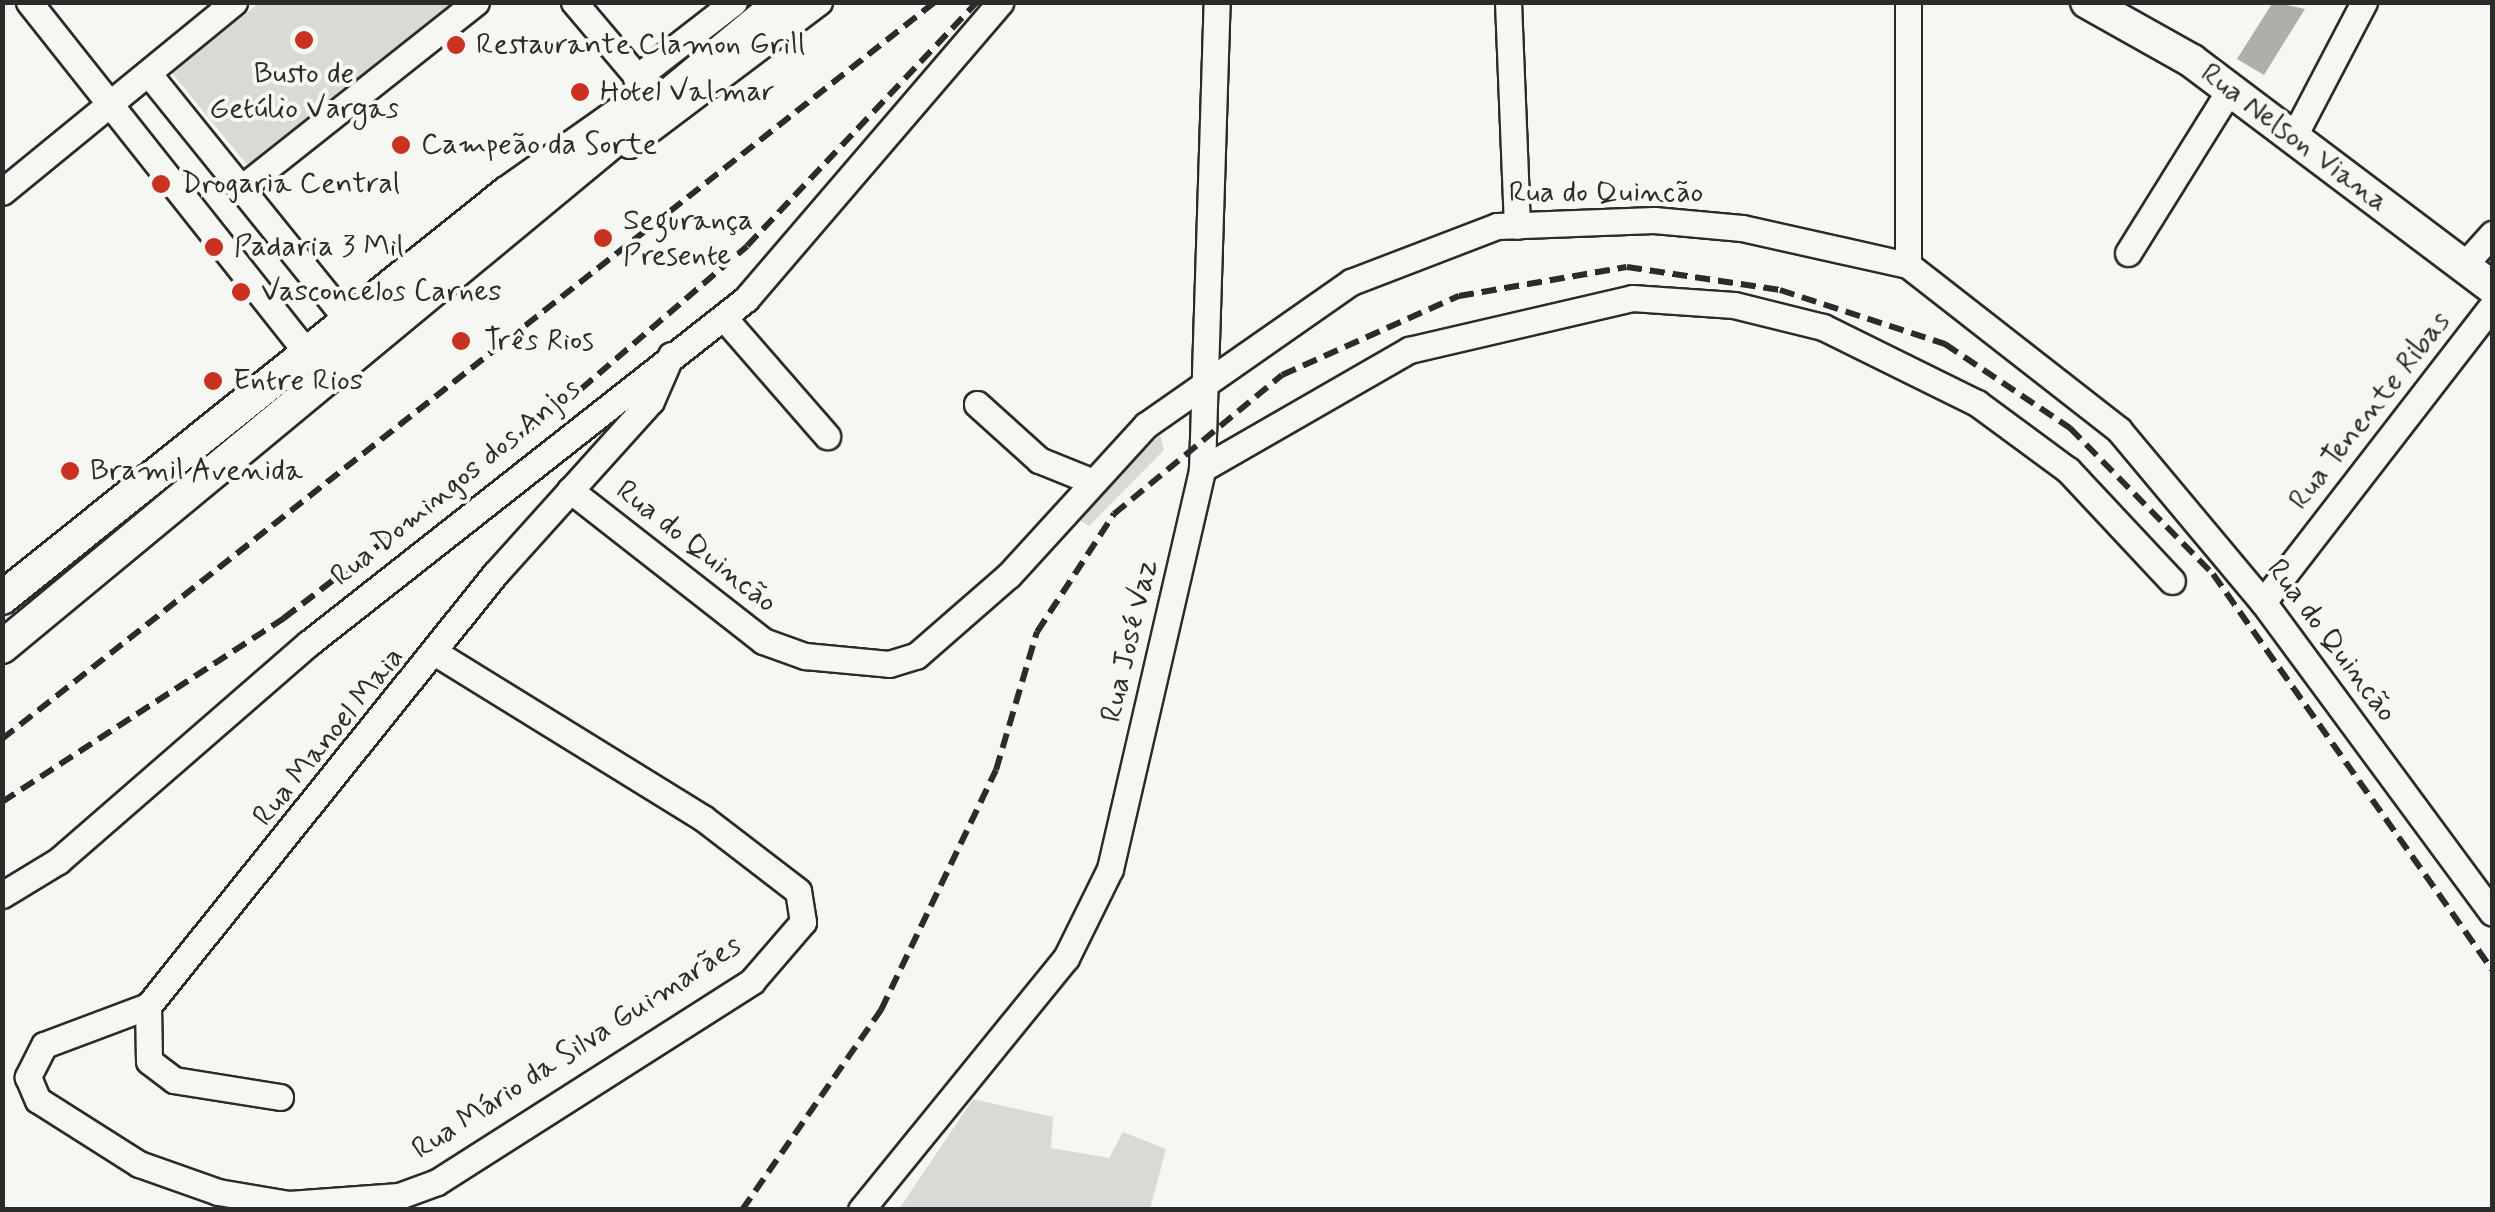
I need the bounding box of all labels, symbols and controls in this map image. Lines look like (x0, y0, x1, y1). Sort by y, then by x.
place label: Restaurante Clamon Grill (476, 27, 803, 63)
marker: Busto de Getúlio Vargas (293, 29, 315, 51)
marker: Restaurante Clamon Grill (445, 34, 467, 56)
place label: Busto de Getúlio Vargas (211, 56, 397, 126)
street label: Rua Nelson Viana (2196, 58, 2392, 218)
place label: Hotel Valmar (600, 74, 770, 110)
marker: Hotel Valmar (569, 81, 591, 103)
place label: Campeão da Sorte (421, 127, 654, 163)
marker: Campeão da Sorte (390, 134, 412, 156)
place label: Drogaria Central (181, 166, 400, 202)
marker: Drogaria Central (150, 173, 172, 195)
street label: Rua do Quincão (1512, 175, 1700, 211)
place label: Segurança Presente (623, 203, 753, 274)
marker: Segurança Presente (592, 227, 614, 249)
place label: Padaria 3 Mil (234, 229, 404, 265)
marker: Padaria 3 Mil (203, 236, 225, 258)
place label: Vasconcelos Carnes (261, 274, 512, 310)
marker: Vasconcelos Carnes (230, 281, 252, 303)
street label: Rua Tenente Ribas (2282, 305, 2458, 517)
place label: Três Rios (484, 323, 596, 359)
marker: Três Rios (448, 328, 474, 354)
place label: Entre Rios (233, 363, 362, 399)
marker: Entre Rios (202, 370, 224, 392)
street label: Rua Domingos dos Anjos (324, 371, 588, 595)
place label: Bramil Avenida (90, 453, 293, 489)
marker: Bramil Avenida (59, 460, 81, 482)
street label: Rua do Quincão (610, 475, 782, 619)
street label: Rua do Quincão (2260, 555, 2402, 727)
street label: Rua José Vaz (1094, 556, 1166, 726)
street label: Rua Manoel Maia (246, 641, 412, 833)
street label: Rua Mário da Silva Guimarães (408, 929, 746, 1167)

